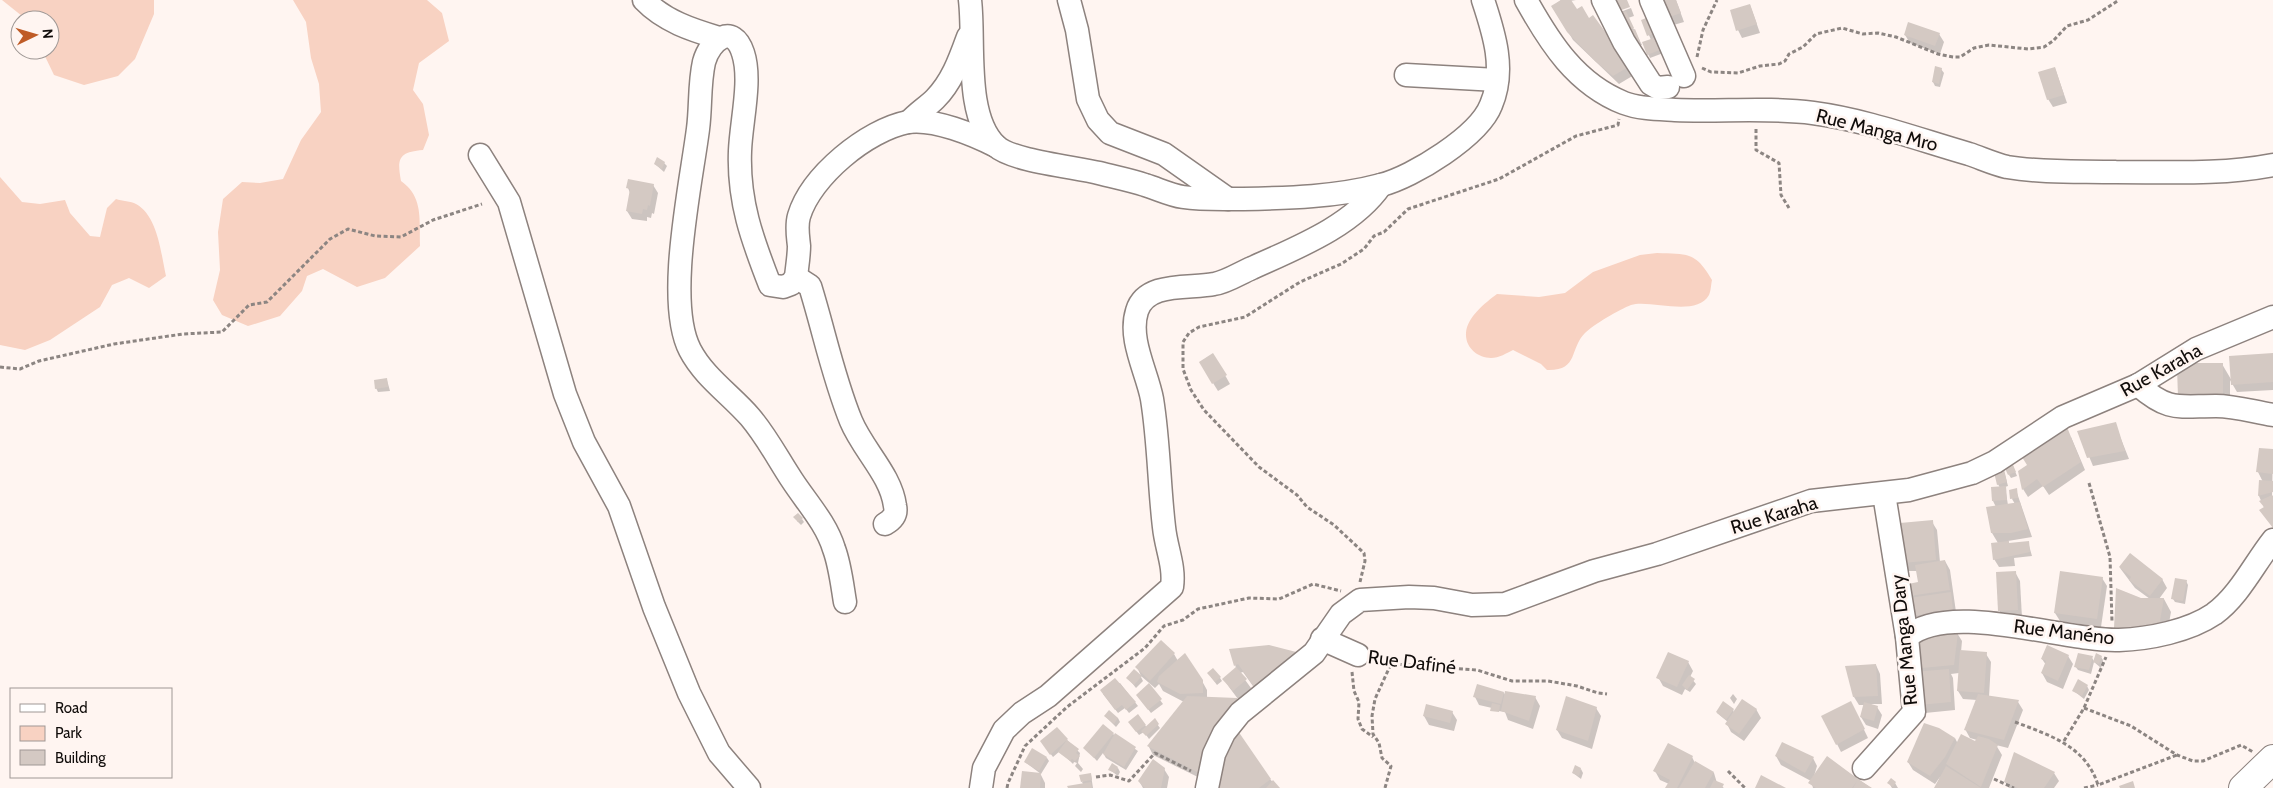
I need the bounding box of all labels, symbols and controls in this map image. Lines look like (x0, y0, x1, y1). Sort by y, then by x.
north arrow (10, 10, 60, 60)
text: N (39, 28, 57, 40)
street label: Rue Manga Mro (1814, 104, 1940, 156)
street label: Rue Karaha (2116, 338, 2206, 402)
street label: Rue Karaha (1728, 491, 1820, 539)
street label: Rue Manga Dary (1886, 573, 1922, 707)
street label: Rue Manéno (2012, 614, 2116, 650)
street label: Rue Dafiné (1367, 645, 1458, 679)
legend (10, 688, 172, 778)
text: Road (55, 699, 88, 717)
text: Park (55, 724, 82, 742)
text: Building (55, 749, 106, 767)

